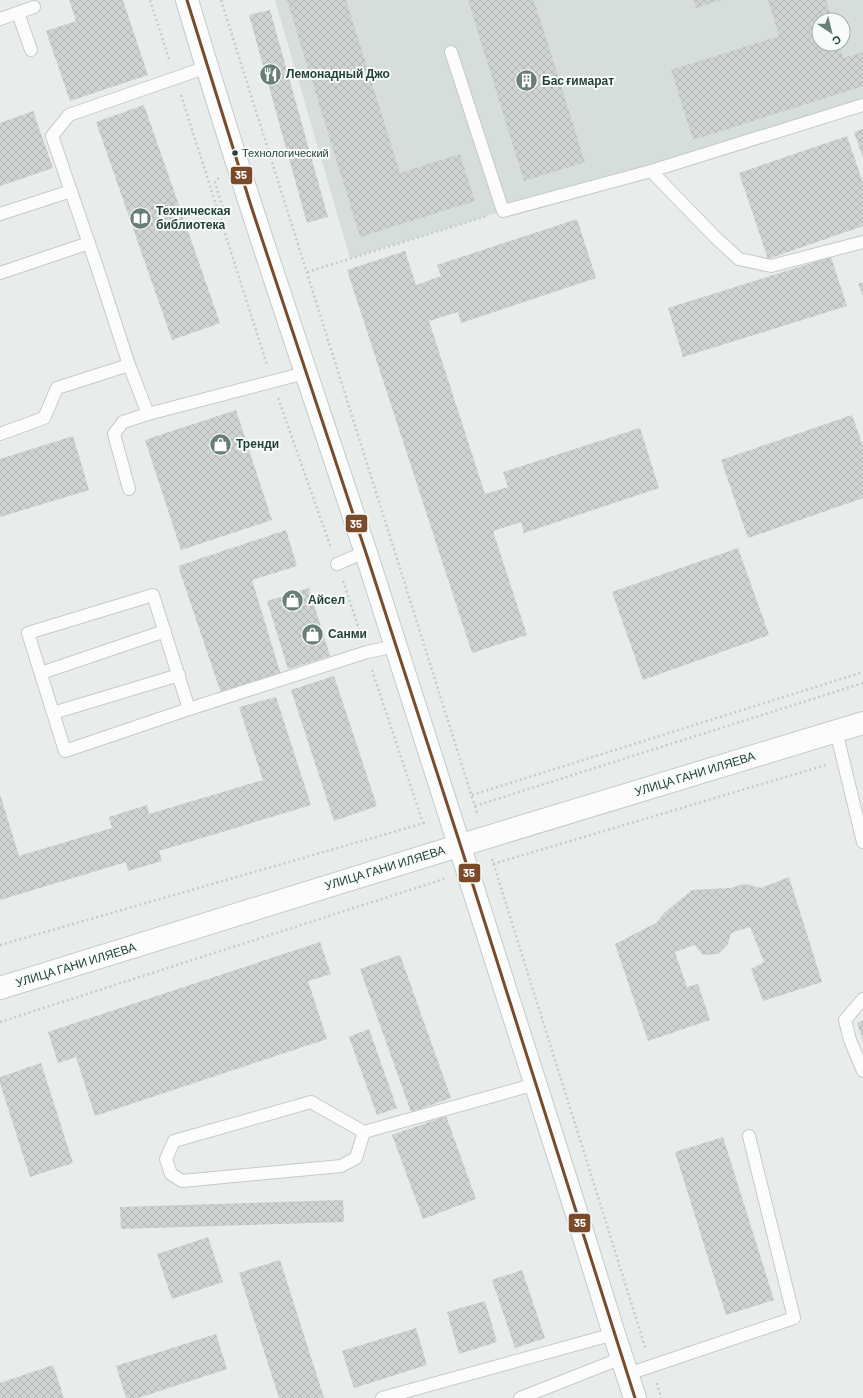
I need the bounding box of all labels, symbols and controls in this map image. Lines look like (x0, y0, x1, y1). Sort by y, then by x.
north arrow (811, 12, 851, 52)
text: С (830, 33, 844, 48)
restaurant icon: Лемонадный Джо (257, 61, 283, 87)
place label: Лемонадный Джо (286, 66, 390, 81)
building icon: Бас ғимарат (513, 68, 539, 94)
place label: Бас ғимарат (542, 73, 614, 88)
place label: Технологический (242, 146, 329, 159)
marker: Технологический (230, 148, 240, 158)
line badge: 35 (230, 166, 253, 185)
text: 35 (235, 168, 247, 181)
place label: Техническая библиотека (156, 203, 230, 231)
library icon: Техническая библиотека (127, 205, 153, 231)
shop icon: Тренди (208, 431, 234, 457)
place label: Тренди (236, 436, 279, 451)
line badge: 35 (345, 514, 368, 533)
text: 35 (350, 517, 362, 530)
shop icon: Айсел (279, 587, 305, 613)
place label: Айсел (308, 592, 345, 606)
shop icon: Санми (299, 621, 325, 647)
place label: Санми (328, 626, 367, 640)
street label: УЛИЦА ГАНИ ИЛЯЕВА (633, 748, 757, 799)
street label: УЛИЦА ГАНИ ИЛЯЕВА (323, 842, 447, 893)
line badge: 35 (458, 863, 481, 883)
text: 35 (463, 866, 475, 879)
street label: УЛИЦА ГАНИ ИЛЯЕВА (14, 939, 138, 990)
line badge: 35 (568, 1213, 591, 1233)
text: 35 (574, 1216, 586, 1229)

